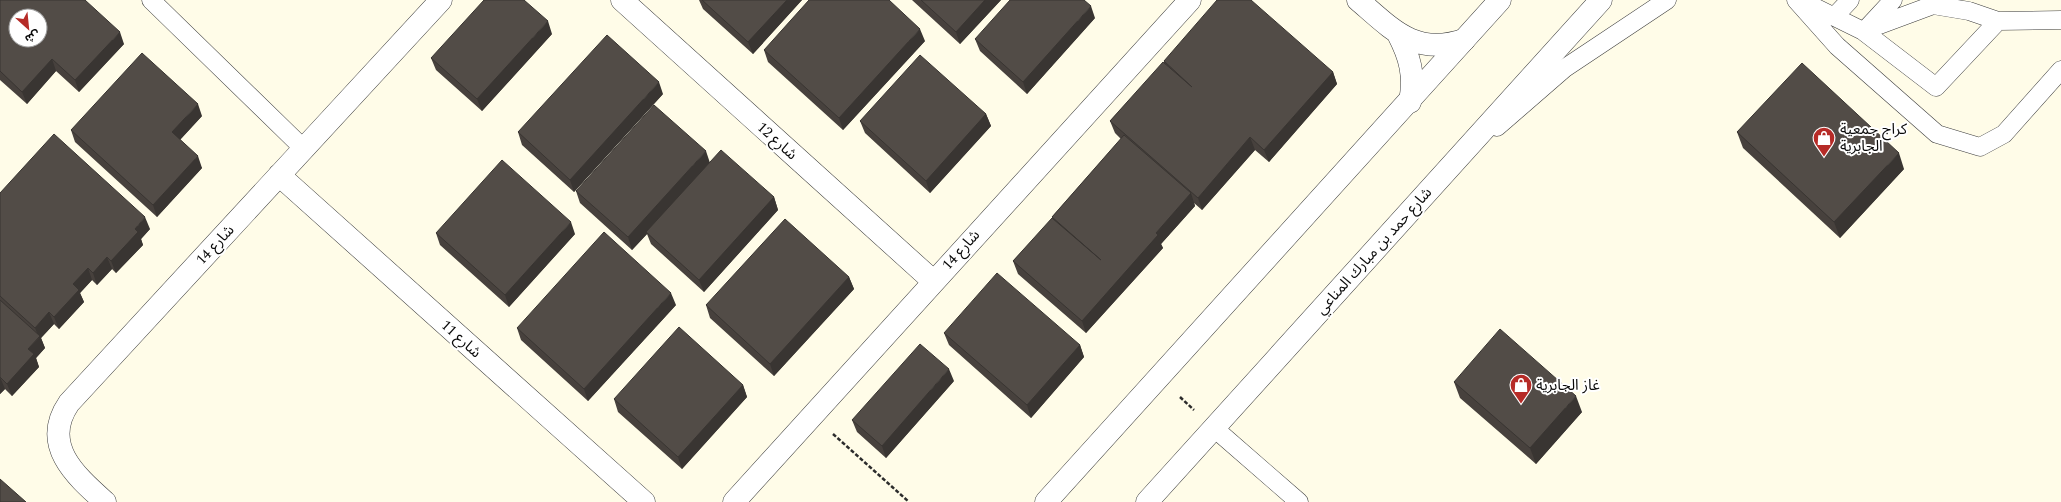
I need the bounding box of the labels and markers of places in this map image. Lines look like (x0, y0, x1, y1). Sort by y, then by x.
place label: كراج جمعية الجابرية (1840, 118, 1908, 158)
shop icon: كراج جمعية الجابرية (1811, 125, 1837, 158)
shop icon: غاز الجابرية (1508, 372, 1534, 405)
place label: غاز الجابرية (1536, 374, 1600, 397)

